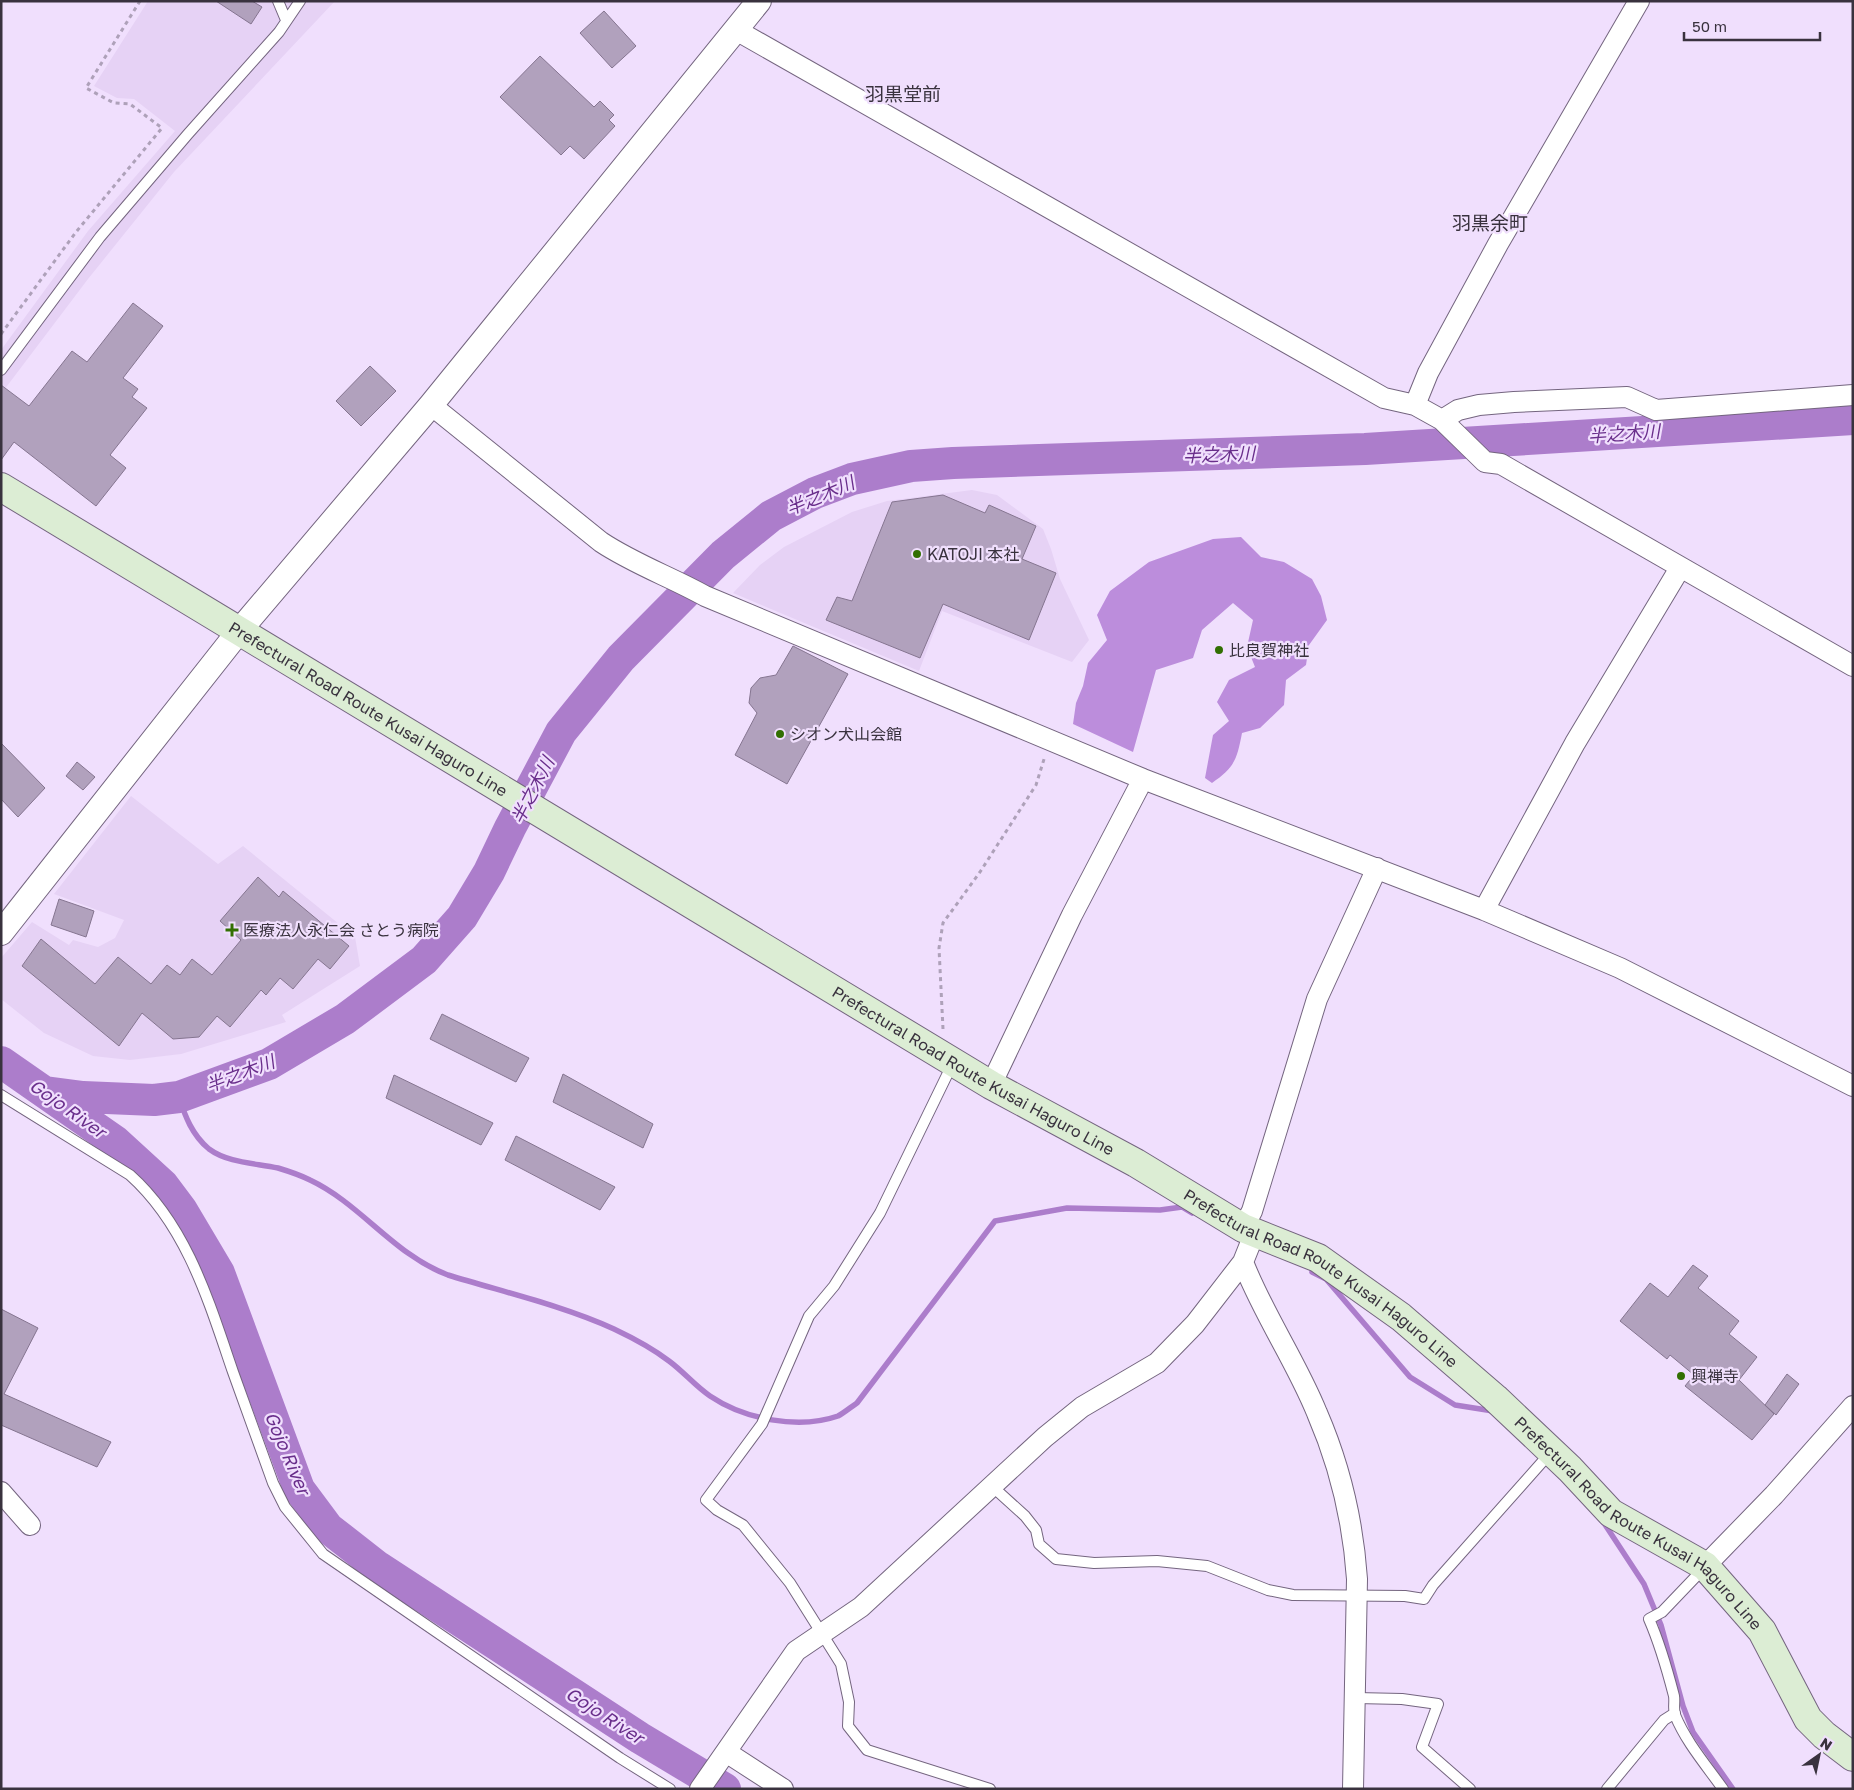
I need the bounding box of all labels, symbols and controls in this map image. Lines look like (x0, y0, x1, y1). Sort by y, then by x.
scale bar (1684, 10, 1820, 42)
text: 50 m (1692, 17, 1727, 35)
district label: 羽黒堂前 (865, 82, 941, 105)
district label: 羽黒余町 (1452, 211, 1528, 234)
water label: 半之木川 (1587, 419, 1663, 446)
water label: 半之木川 (1183, 442, 1257, 466)
water label: 半之木川 (783, 470, 859, 519)
place label: KATOJI 本社 (927, 544, 1019, 564)
marker: KATOJI 本社 (911, 548, 923, 560)
street label: Prefectural Road Route Kusai Haguro Line (225, 617, 511, 801)
place label: 比良賀神社 (1229, 640, 1309, 660)
marker: 比良賀神社 (1213, 644, 1225, 656)
place label: シオン犬山会館 (790, 724, 902, 744)
marker: シオン犬山会館 (774, 728, 786, 740)
water label: 半之木川 (506, 751, 559, 827)
place label: 医療法人永仁会 さとう病院 (243, 920, 439, 940)
marker: 医療法人永仁会 さとう病院 (225, 923, 239, 937)
street label: Prefectural Road Route Kusai Haguro Line (829, 982, 1118, 1159)
water label: 半之木川 (202, 1049, 279, 1096)
water label: Gojo River (26, 1074, 113, 1144)
street label: Prefectural Road Route Kusai Haguro Line (1180, 1184, 1462, 1372)
place label: 興禅寺 (1691, 1366, 1739, 1386)
marker: 興禅寺 (1675, 1370, 1687, 1382)
water label: Gojo River (261, 1408, 316, 1500)
street label: Prefectural Road Route Kusai Haguro Line (1511, 1412, 1766, 1634)
water label: Gojo River (562, 1682, 650, 1750)
north arrow (1794, 1730, 1844, 1780)
text: N (1817, 1734, 1835, 1754)

